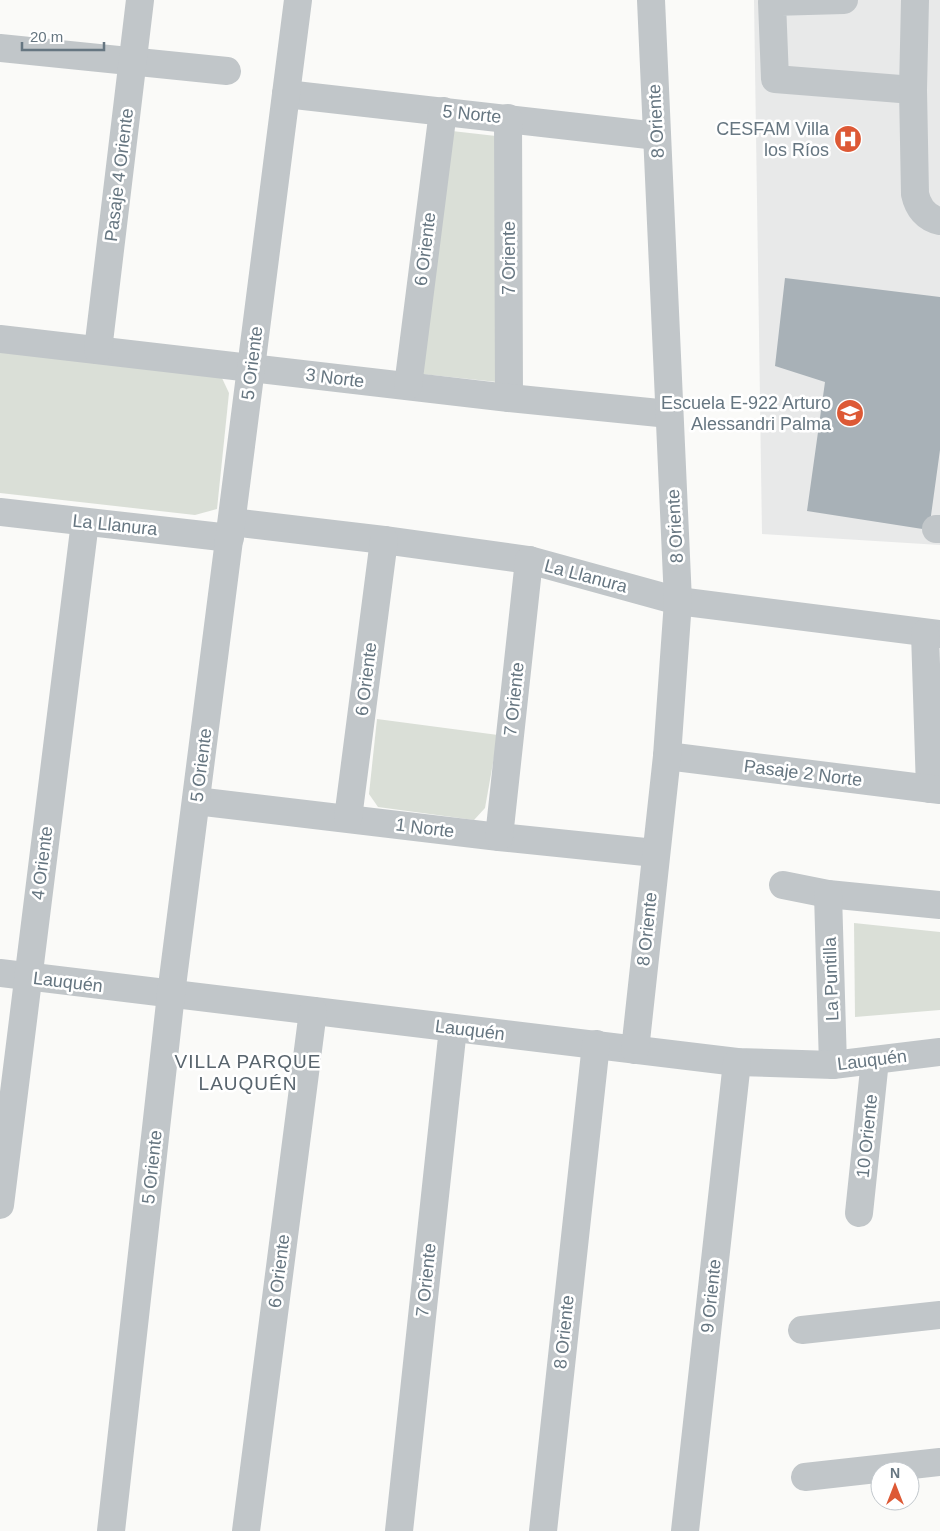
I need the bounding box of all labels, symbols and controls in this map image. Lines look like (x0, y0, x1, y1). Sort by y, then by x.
scale bar (22, 20, 105, 52)
text: 20 m (30, 28, 63, 45)
street label: 8 Oriente (644, 84, 668, 158)
street label: 5 Norte (442, 101, 502, 127)
street label: Pasaje 4 Oriente (101, 107, 137, 243)
place label: CESFAM Villa los Ríos (716, 119, 830, 160)
hospital icon: CESFAM Villa los Ríos (833, 124, 863, 154)
street label: 6 Oriente (411, 211, 439, 287)
street label: 7 Oriente (499, 221, 519, 295)
street label: 5 Oriente (238, 325, 266, 401)
street label: 3 Norte (304, 364, 366, 392)
place label: Escuela E-922 Arturo Alessandri Palma (661, 393, 832, 434)
school or university icon: Escuela E-922 Arturo Alessandri Palma (835, 398, 865, 428)
street label: 8 Oriente (663, 489, 687, 563)
street label: La Llanura (72, 511, 159, 539)
street label: La Llanura (542, 555, 631, 597)
street label: 6 Oriente (352, 641, 380, 717)
street label: 7 Oriente (500, 661, 528, 737)
street label: 5 Oriente (187, 727, 215, 803)
street label: Pasaje 2 Norte (743, 756, 863, 790)
street label: 1 Norte (394, 814, 456, 842)
street label: 4 Oriente (28, 825, 56, 901)
street label: 8 Oriente (633, 891, 661, 967)
street label: La Puntilla (820, 936, 842, 1021)
street label: Lauquén (32, 968, 104, 996)
street label: Lauquén (434, 1016, 506, 1044)
street label: Lauquén (836, 1046, 908, 1074)
district label: VILLA PARQUE LAUQUÉN (175, 1051, 321, 1094)
street label: 10 Oriente (853, 1093, 881, 1179)
street label: 5 Oriente (138, 1129, 166, 1205)
street label: 6 Oriente (265, 1233, 293, 1309)
street label: 7 Oriente (412, 1242, 440, 1318)
street label: 9 Oriente (697, 1258, 725, 1334)
street label: 8 Oriente (550, 1294, 578, 1370)
north arrow (870, 1461, 920, 1511)
text: N (890, 1465, 900, 1481)

